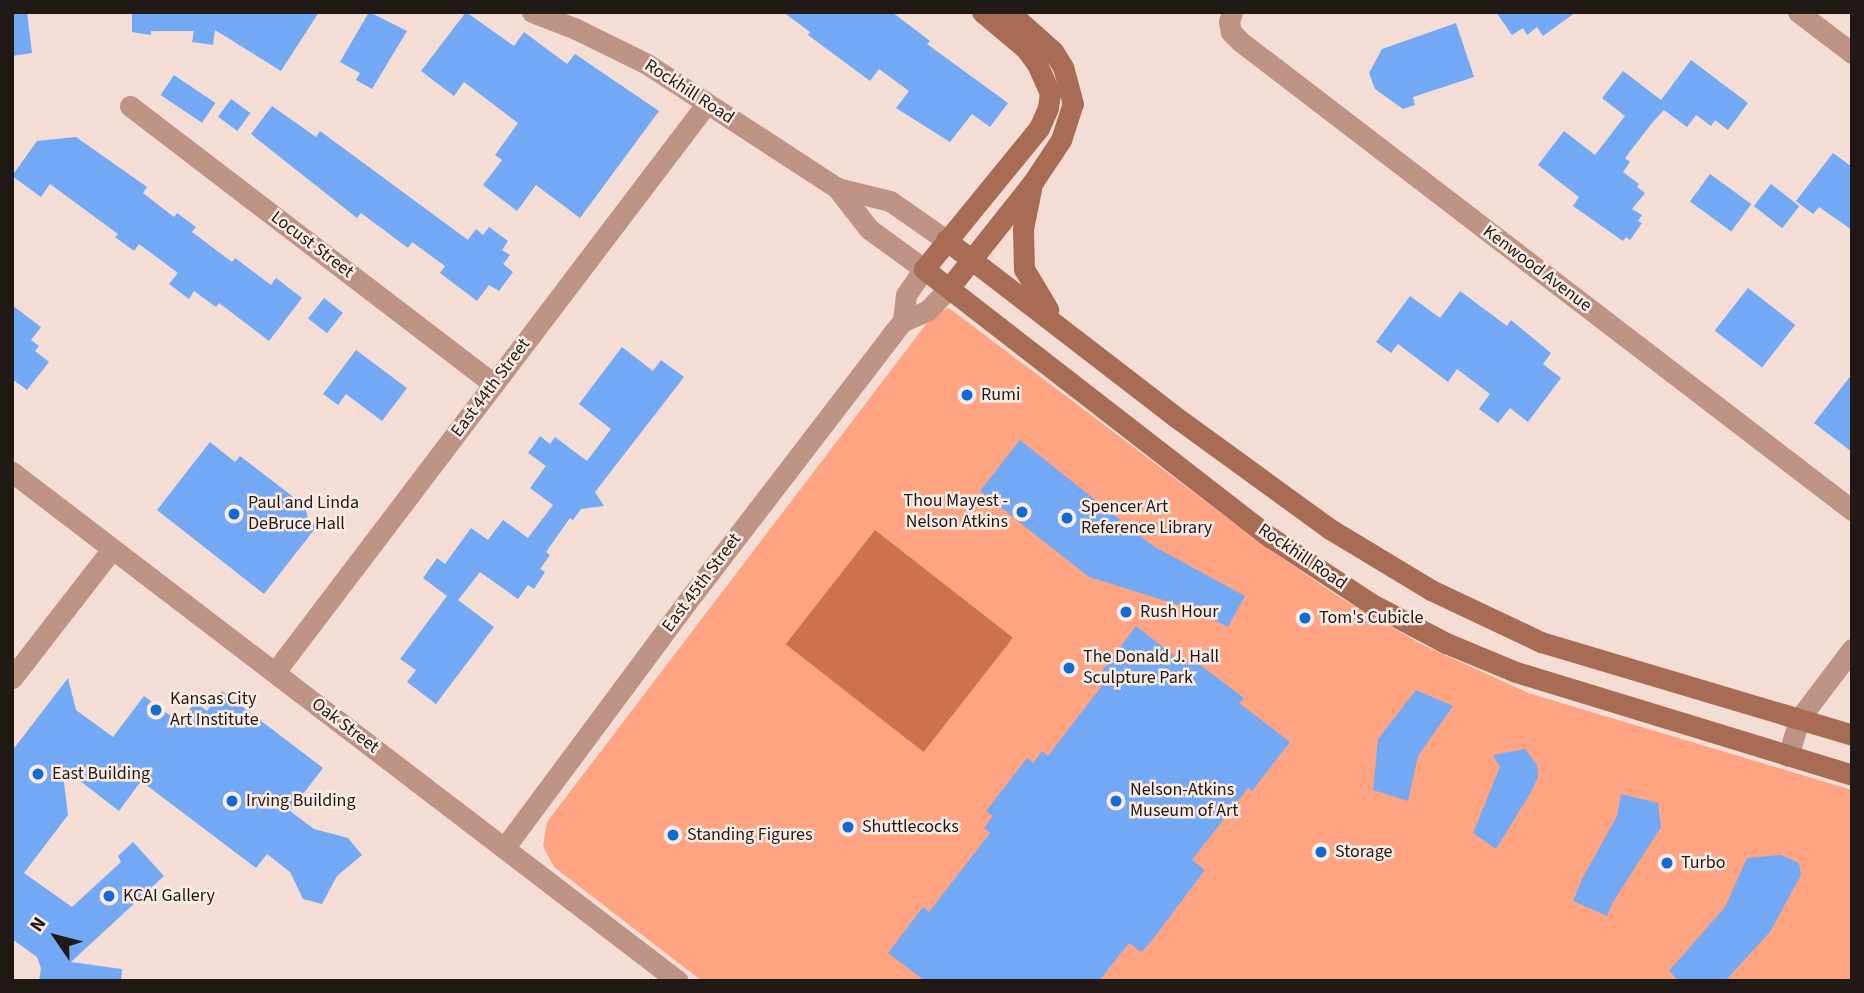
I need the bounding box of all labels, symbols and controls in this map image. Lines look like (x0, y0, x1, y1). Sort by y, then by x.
street label: Rockhill Road (640, 55, 738, 129)
street label: Locust Street (266, 207, 358, 283)
street label: Kenwood Avenue (1478, 221, 1596, 317)
street label: East 44th Street (447, 334, 535, 442)
place label: Rumi (981, 384, 1020, 406)
marker: Rumi (959, 387, 975, 403)
place label: Thou Mayest - Nelson Atkins (904, 491, 1008, 534)
place label: Paul and Linda DeBruce Hall (248, 493, 359, 536)
place label: Spencer Art Reference Library (1081, 497, 1212, 540)
marker: Thou Mayest - Nelson Atkins (1014, 504, 1030, 520)
marker: Paul and Linda DeBruce Hall (226, 506, 242, 522)
marker: Spencer Art Reference Library (1059, 510, 1075, 526)
street label: Rockhill Road (1253, 519, 1351, 595)
street label: East 45th Street (658, 529, 746, 637)
place label: Rush Hour (1140, 601, 1218, 623)
marker: Rush Hour (1118, 604, 1134, 620)
place label: Tom's Cubicle (1319, 607, 1423, 629)
marker: Tom's Cubicle (1297, 610, 1313, 626)
place label: The Donald J. Hall Sculpture Park (1083, 647, 1219, 690)
marker: The Donald J. Hall Sculpture Park (1061, 660, 1077, 676)
place label: Kansas City Art Institute (170, 689, 259, 732)
street label: Oak Street (307, 694, 383, 758)
marker: Kansas City Art Institute (148, 702, 164, 718)
place label: East Building (52, 763, 150, 785)
marker: East Building (30, 766, 46, 782)
place label: Nelson-Atkins Museum of Art (1130, 780, 1238, 822)
place label: Irving Building (246, 790, 356, 812)
marker: Irving Building (224, 793, 240, 809)
marker: Nelson-Atkins Museum of Art (1108, 793, 1124, 809)
place label: Shuttlecocks (862, 816, 959, 838)
marker: Shuttlecocks (840, 819, 856, 835)
place label: Standing Figures (687, 824, 812, 846)
marker: Standing Figures (665, 827, 681, 843)
place label: Storage (1335, 841, 1392, 863)
marker: Storage (1313, 844, 1329, 860)
place label: Turbo (1681, 852, 1726, 874)
marker: Turbo (1659, 855, 1675, 871)
place label: KCAI Gallery (123, 885, 215, 907)
marker: KCAI Gallery (101, 888, 117, 904)
north arrow (21, 902, 91, 972)
text: N (24, 912, 53, 938)

